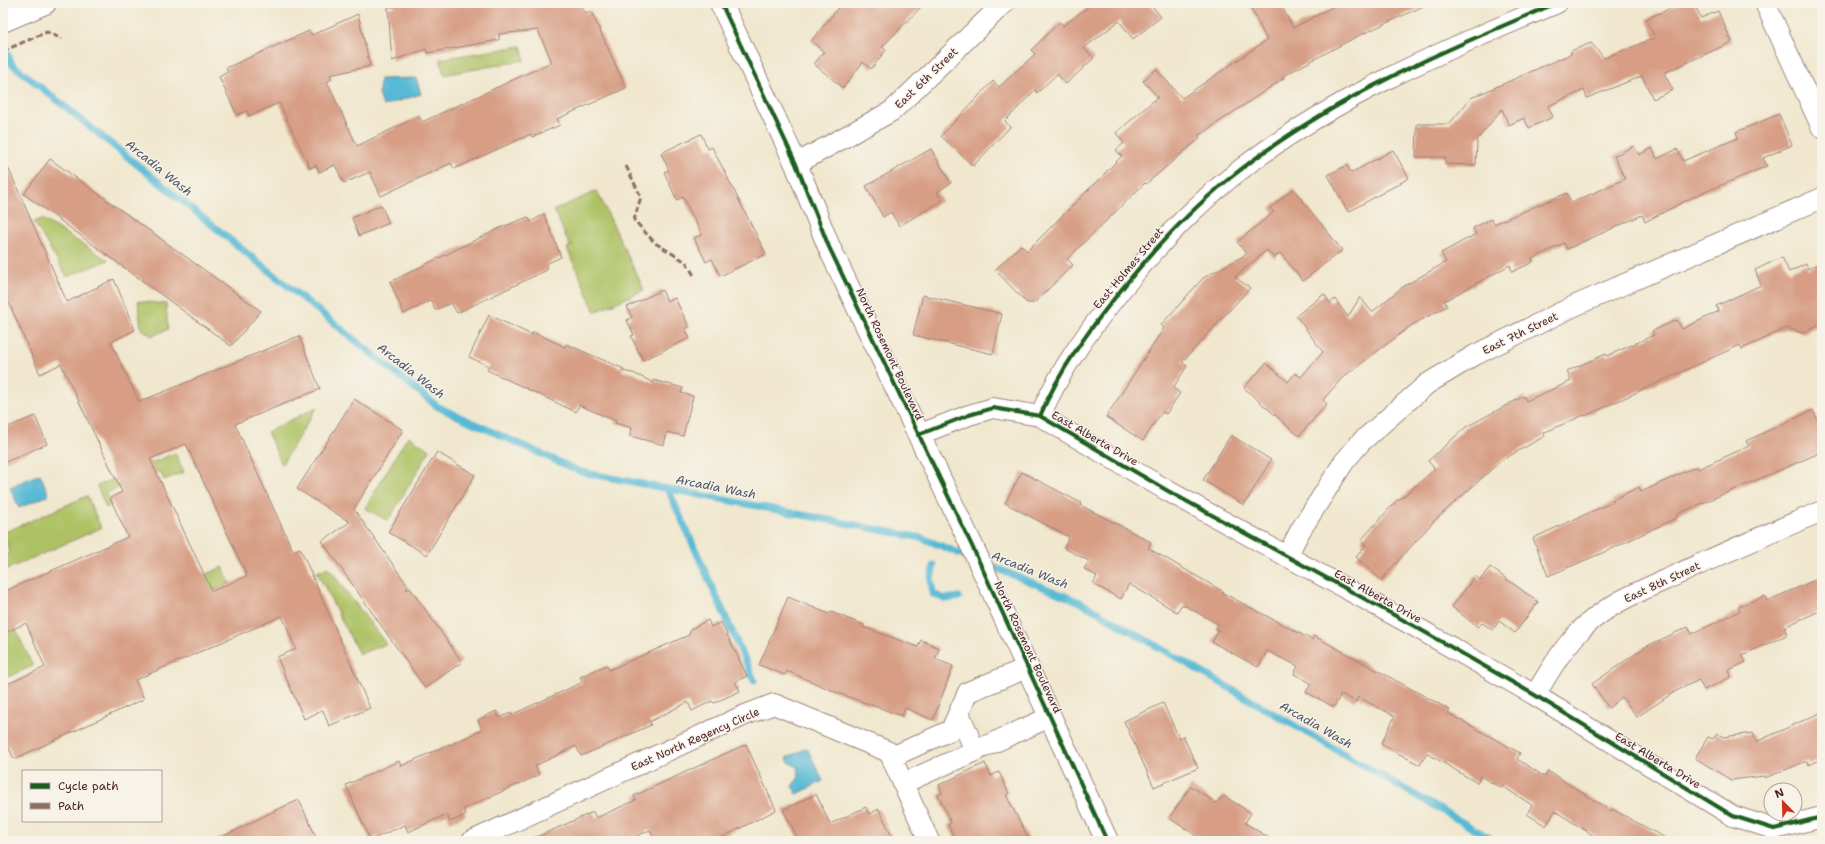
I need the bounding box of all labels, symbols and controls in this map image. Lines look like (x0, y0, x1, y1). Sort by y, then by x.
street label: East 6th Street (892, 44, 961, 112)
water label: Arcadia Wash (122, 136, 196, 200)
street label: East Holmes Street (1090, 224, 1167, 312)
street label: North Rosemont Boulevard (852, 286, 927, 423)
street label: East 7th Street (1480, 309, 1561, 358)
water label: Arcadia Wash (374, 340, 448, 402)
street label: East Alberta Drive (1049, 407, 1141, 469)
water label: Arcadia Wash (675, 471, 757, 503)
water label: Arcadia Wash (989, 547, 1071, 593)
street label: East 8th Street (1622, 558, 1703, 607)
street label: East Alberta Drive (1331, 566, 1424, 627)
street label: North Rosemont Boulevard (990, 579, 1065, 716)
water label: Arcadia Wash (1277, 698, 1355, 752)
street label: East North Regency Circle (628, 704, 762, 775)
street label: East Alberta Drive (1612, 729, 1704, 792)
legend (22, 770, 162, 822)
text: Cycle path (58, 778, 119, 794)
north arrow (1763, 782, 1803, 822)
text: N (1772, 785, 1786, 802)
text: Path (58, 798, 84, 814)

